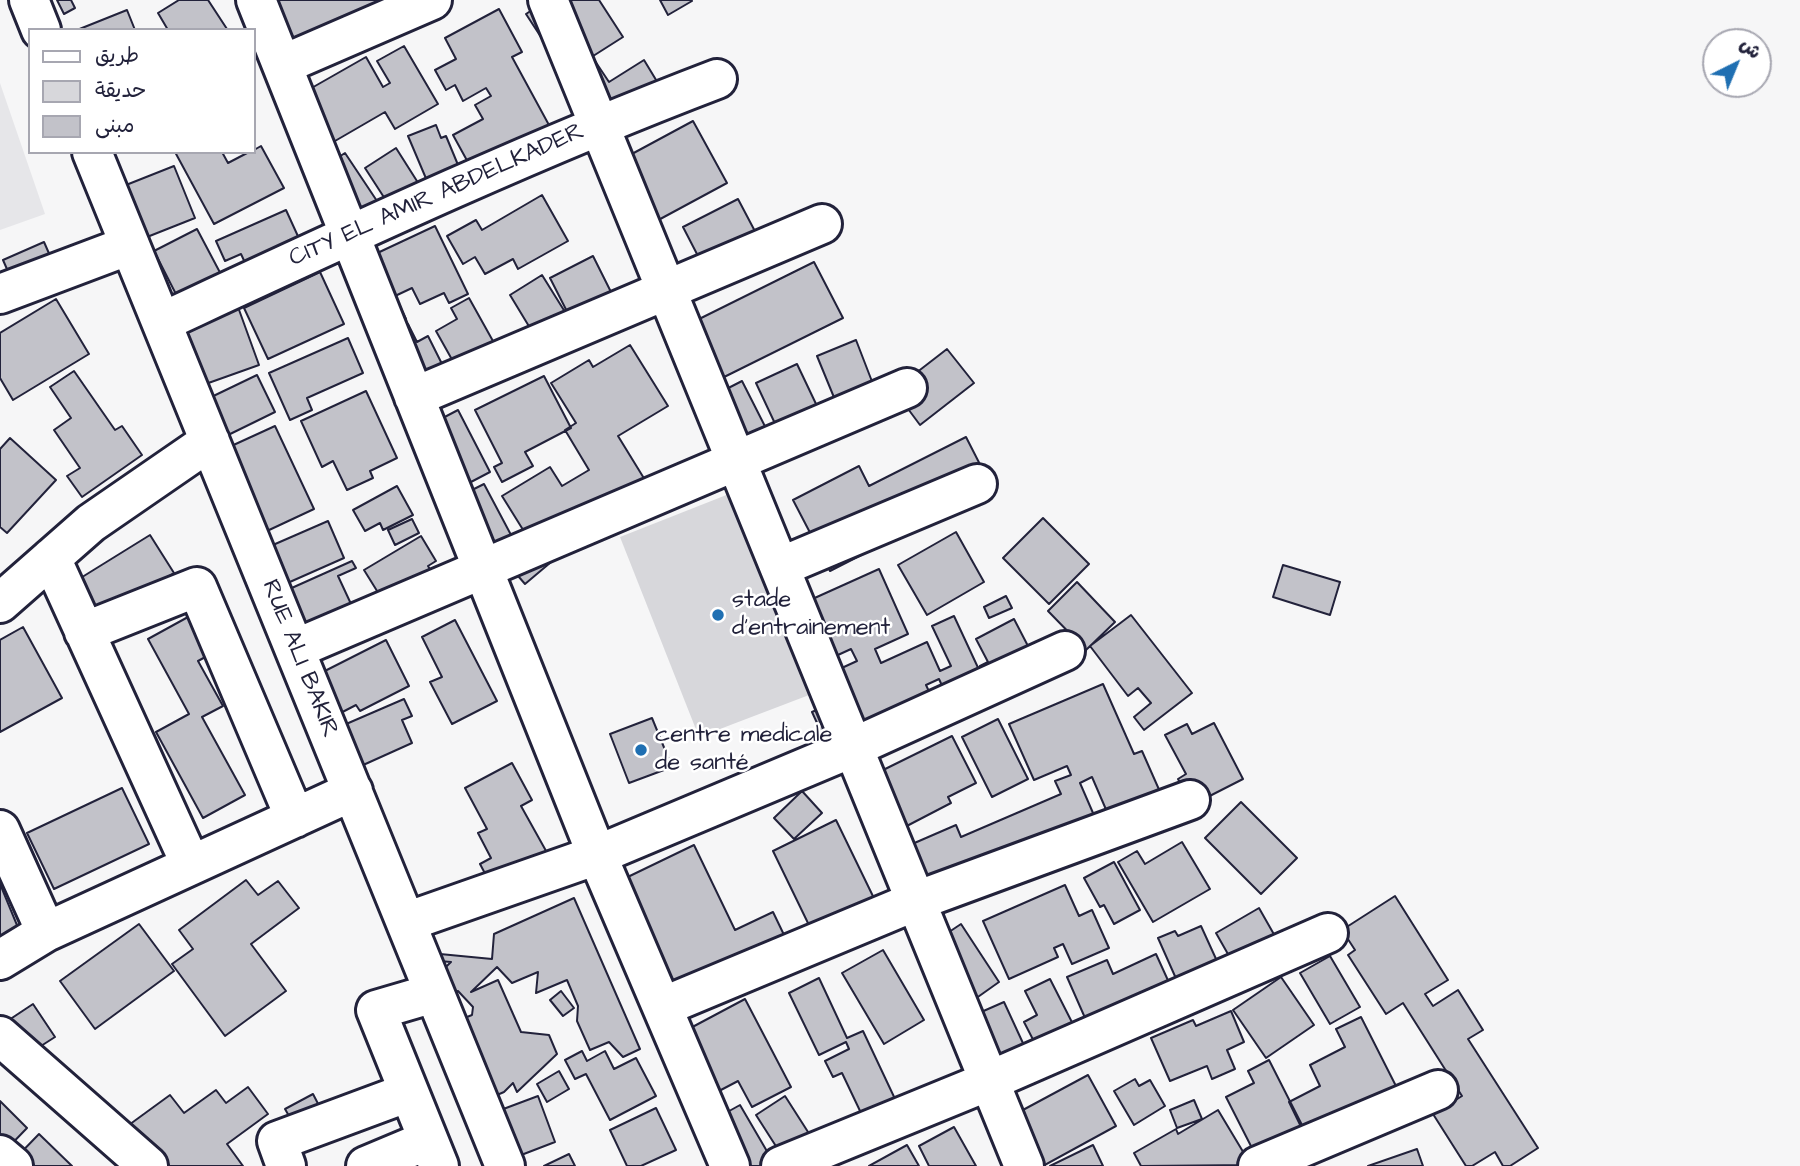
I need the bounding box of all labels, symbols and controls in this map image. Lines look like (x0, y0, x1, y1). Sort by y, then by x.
legend (28, 28, 256, 154)
north arrow (1702, 28, 1772, 98)
text: ش (1733, 32, 1767, 66)
text: طريق (95, 41, 139, 70)
text: حديقة (95, 76, 146, 105)
text: مبنى (95, 111, 134, 140)
street label: CITY EL AMIR ABDELKADER (285, 118, 589, 274)
street label: RUE ALI BAKIR (254, 576, 344, 742)
place label: stade d'entrainement (732, 587, 890, 643)
marker: stade d'entrainement (710, 607, 726, 623)
place label: centre medicale de santé (655, 722, 832, 778)
marker: centre medicale de santé (633, 742, 649, 758)

